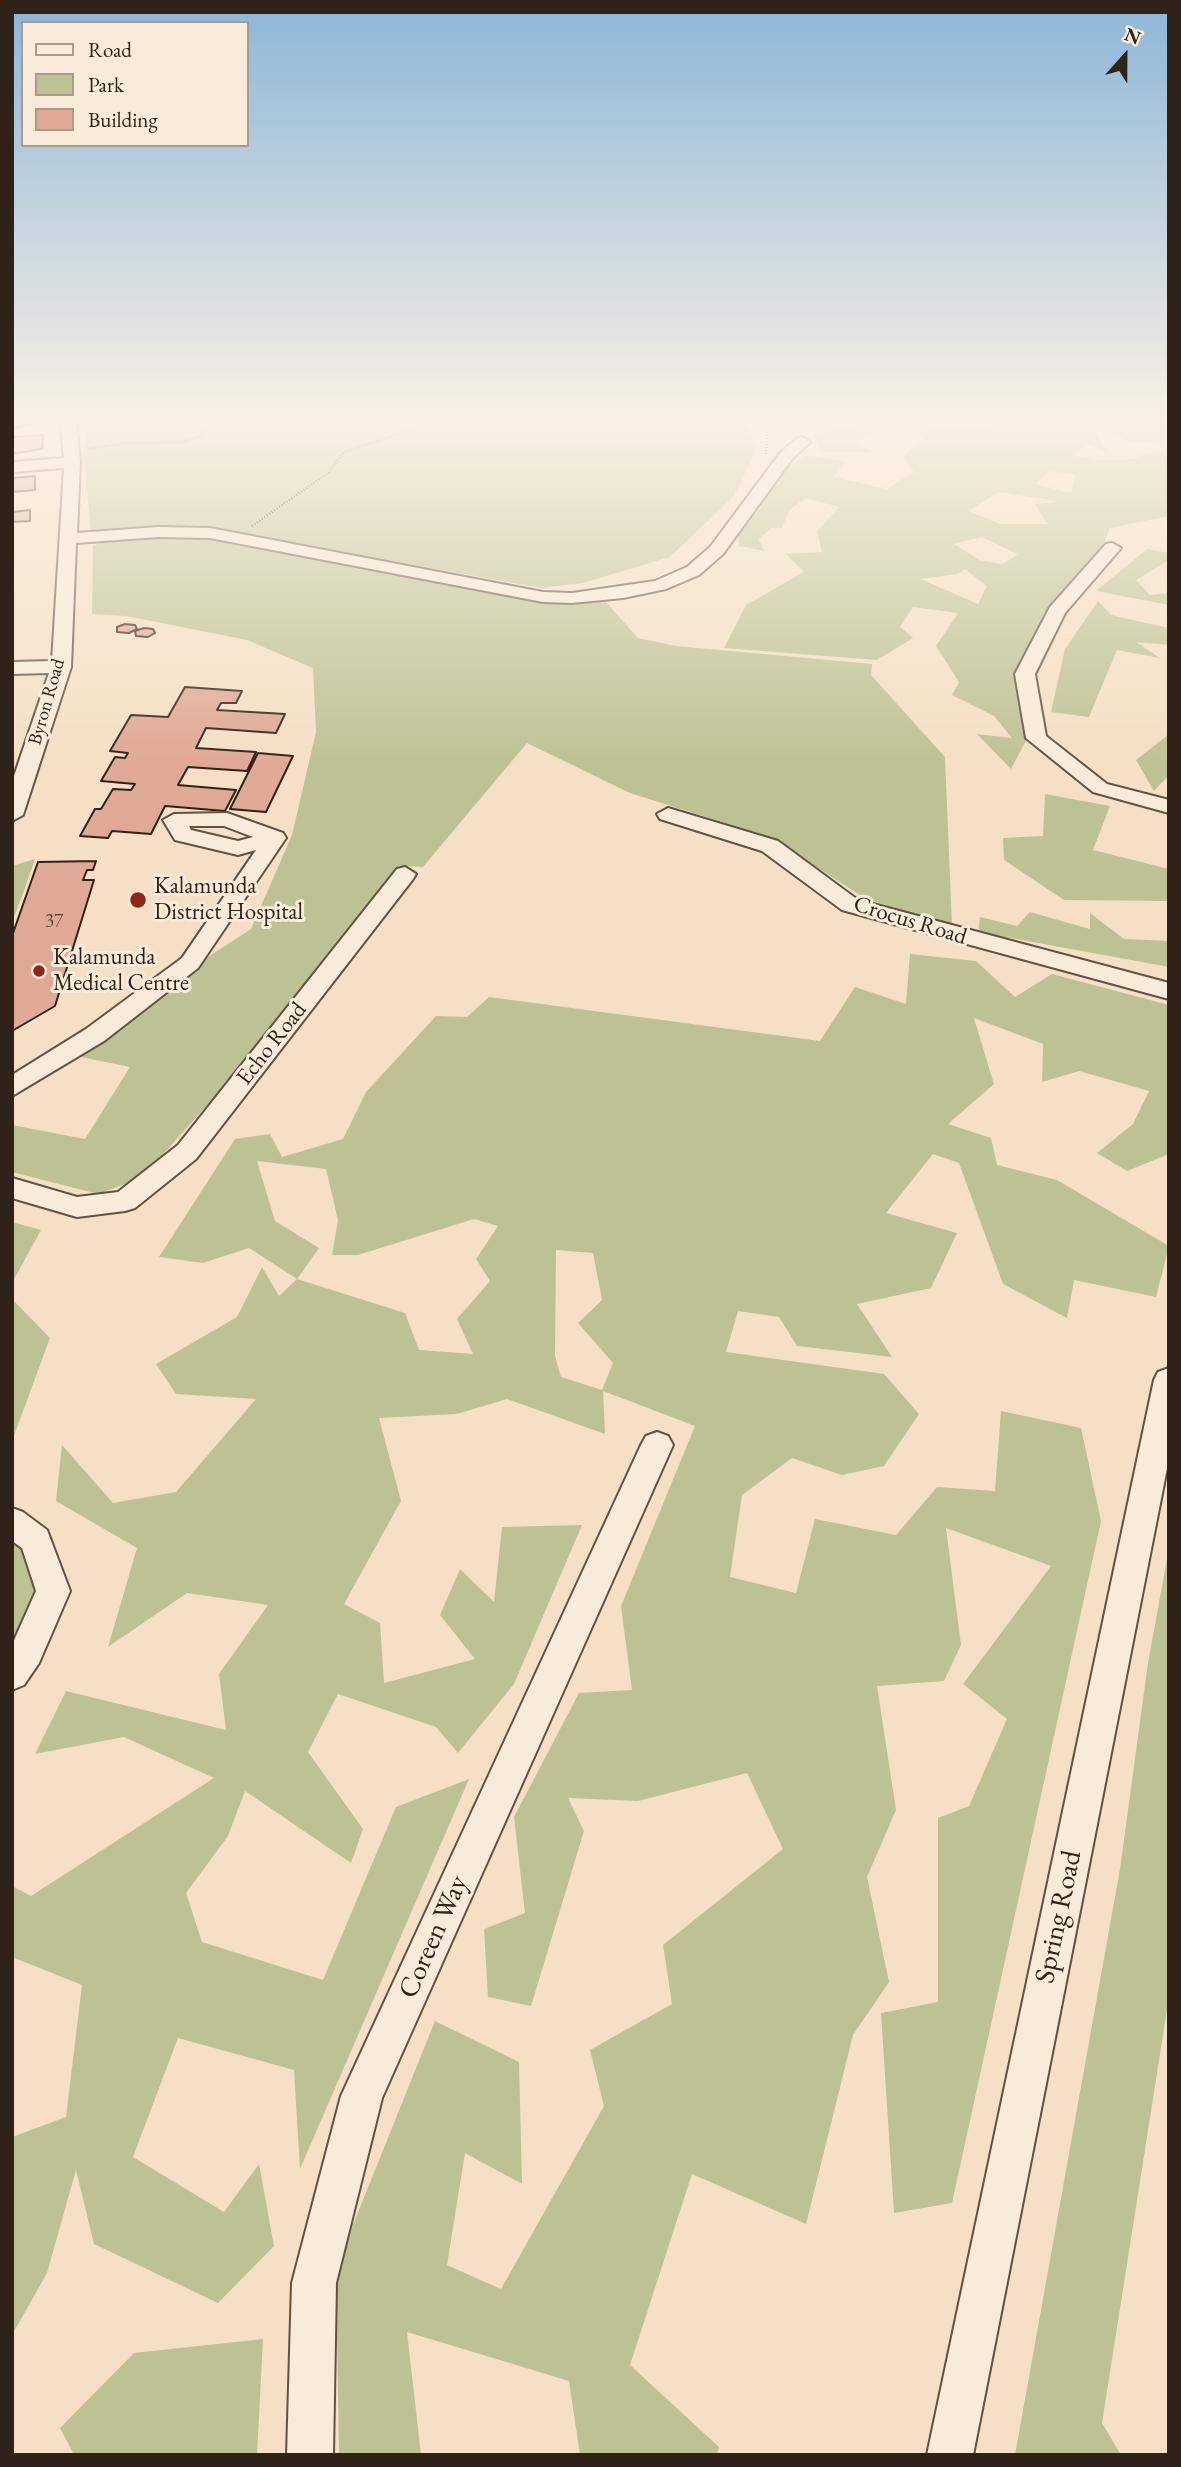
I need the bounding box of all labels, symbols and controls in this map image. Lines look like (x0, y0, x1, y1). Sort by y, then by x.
legend (21, 21, 248, 147)
north arrow (1090, 21, 1160, 91)
text: N (1121, 22, 1144, 50)
text: Road (88, 36, 132, 63)
text: Park (88, 71, 124, 98)
text: Building (88, 106, 158, 133)
street label: Byron Road (24, 656, 70, 748)
place label: Kalamunda District Hospital (154, 873, 303, 927)
marker: Kalamunda District Hospital (128, 890, 148, 910)
street label: Crocus Road (850, 891, 970, 951)
house number: 37 (45, 911, 63, 933)
place label: Kalamunda Medical Centre (53, 944, 189, 998)
marker: Kalamunda Medical Centre (31, 963, 47, 979)
street label: Echo Road (231, 997, 313, 1091)
street label: Spring Road (1029, 1848, 1089, 1986)
street label: Coreen Way (392, 1870, 476, 2004)

